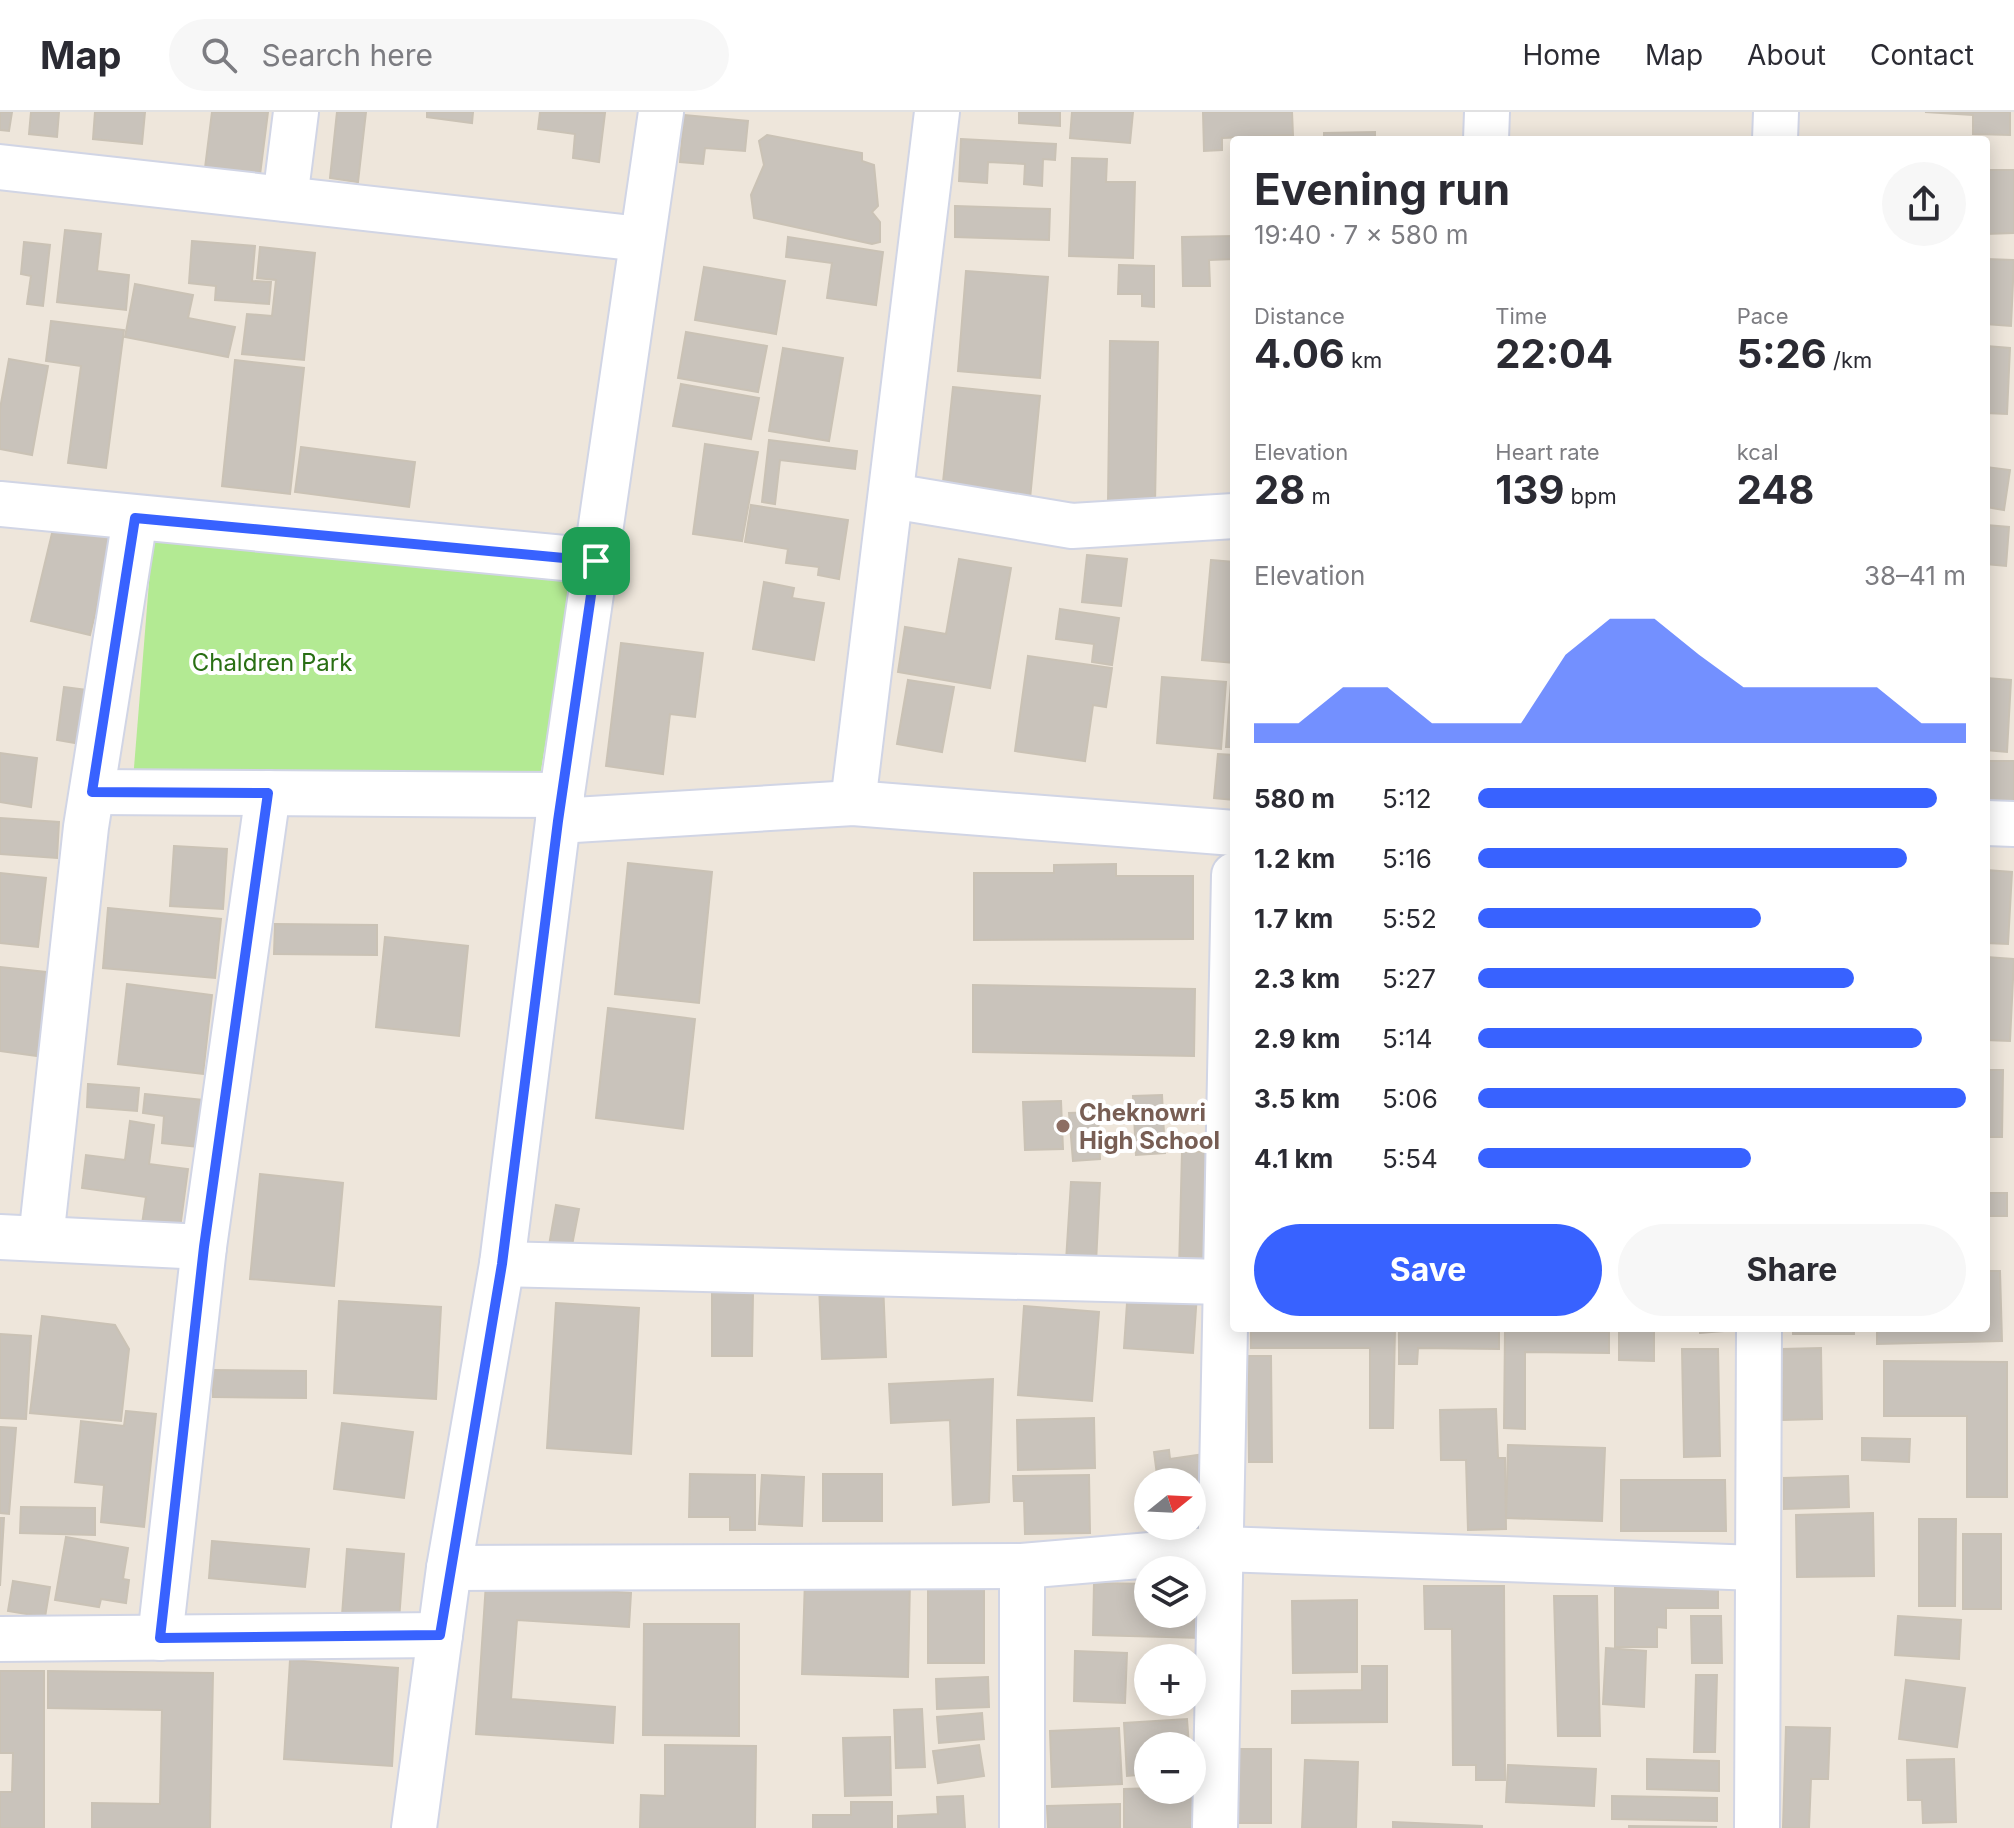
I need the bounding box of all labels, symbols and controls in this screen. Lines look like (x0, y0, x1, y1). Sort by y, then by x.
search box (169, 19, 729, 91)
text: Map (40, 32, 121, 78)
icon: search (197, 33, 241, 77)
text: Search here (261, 37, 433, 73)
text: Home (1522, 38, 1601, 72)
text: Map (1645, 38, 1703, 72)
text: About (1747, 38, 1826, 72)
text: Contact (1870, 38, 1974, 72)
text: Evening run (1254, 162, 1510, 216)
button: share (1882, 162, 1966, 246)
text: 19:40 · 7 × 580 m (1254, 219, 1468, 250)
text: Distance (1254, 303, 1345, 329)
text: Time (1495, 303, 1547, 329)
text: Pace (1737, 303, 1788, 329)
text: 4.06 (1254, 329, 1345, 378)
text: 22:04 (1495, 329, 1613, 378)
text: 5:26 (1737, 329, 1827, 378)
text: km (1345, 347, 1382, 373)
text: /km (1827, 347, 1872, 373)
text: Elevation (1254, 439, 1348, 465)
text: Heart rate (1495, 439, 1600, 465)
text: kcal (1737, 439, 1779, 465)
text: 28 (1254, 465, 1305, 514)
text: 139 (1495, 465, 1564, 514)
text: 248 (1737, 465, 1814, 514)
text: m (1305, 483, 1331, 509)
text: bpm (1564, 483, 1617, 509)
pin (562, 527, 630, 595)
icon: arrive (574, 539, 618, 583)
text: Elevation (1254, 560, 1365, 591)
text: 38–41 m (1864, 560, 1966, 591)
park label: Chaldren Park (192, 648, 352, 677)
text: 580 m (1254, 783, 1335, 814)
text: 5:12 (1382, 783, 1432, 814)
text: 1.2 km (1254, 843, 1335, 874)
text: 5:16 (1382, 843, 1432, 874)
text: 1.7 km (1254, 903, 1333, 934)
text: 5:52 (1382, 903, 1437, 934)
text: 2.3 km (1254, 963, 1340, 994)
text: 5:27 (1382, 963, 1436, 994)
text: 2.9 km (1254, 1023, 1341, 1054)
text: 5:14 (1382, 1023, 1433, 1054)
text: 3.5 km (1254, 1083, 1340, 1114)
text: 5:06 (1382, 1083, 1438, 1114)
place label: Cheknowri High School (1079, 1098, 1220, 1155)
marker: Cheknowri High School (1054, 1117, 1072, 1135)
text: 4.1 km (1254, 1143, 1333, 1174)
text: 5:54 (1382, 1143, 1438, 1174)
button: Save (1254, 1224, 1602, 1316)
button: Share (1618, 1224, 1966, 1316)
north arrow (1134, 1468, 1206, 1540)
map controls (1134, 1468, 1206, 1804)
button: layers (1134, 1556, 1206, 1628)
button: + (1134, 1644, 1206, 1716)
button: − (1134, 1732, 1206, 1804)

